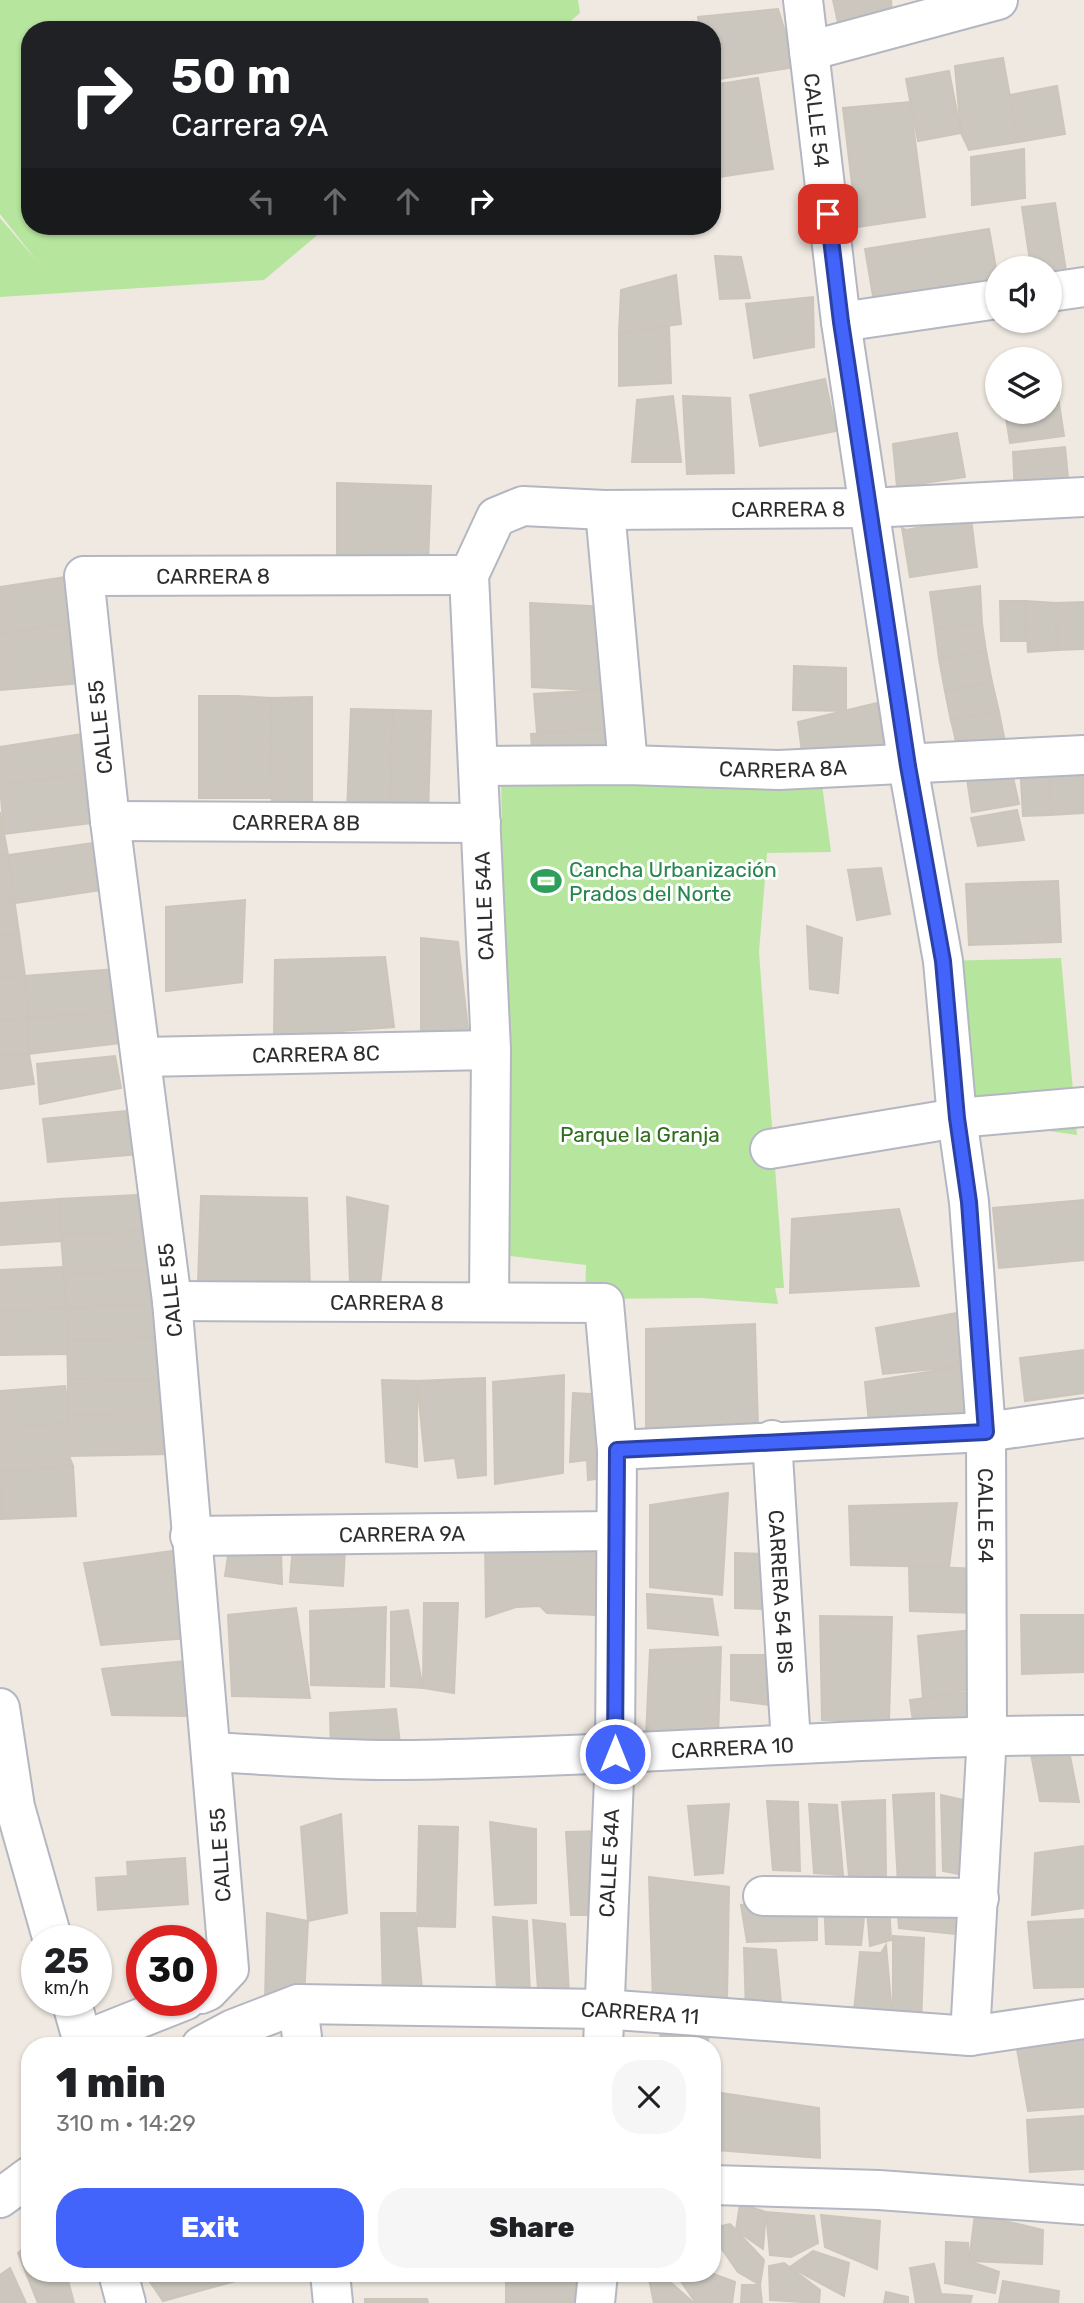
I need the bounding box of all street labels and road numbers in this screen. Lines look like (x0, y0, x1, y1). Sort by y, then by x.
street label: CALLE 54 (799, 72, 835, 169)
street label: CARRERA 8 (731, 496, 845, 522)
street label: CARRERA 8 (156, 563, 270, 588)
street label: CALLE 55 (83, 679, 117, 775)
street label: CARRERA 8A (719, 754, 847, 783)
street label: CARRERA 8B (232, 809, 360, 835)
street label: CALLE 54A (470, 851, 498, 961)
street label: CARRERA 8C (252, 1040, 380, 1067)
street label: CALLE 55 (153, 1242, 187, 1338)
street label: CARRERA 8 (330, 1289, 444, 1315)
street label: CALLE 54 (974, 1468, 999, 1563)
street label: CARRERA 54 BIS (764, 1509, 799, 1674)
street label: CARRERA 9A (339, 1520, 465, 1547)
street label: CARRERA 10 (671, 1732, 795, 1763)
street label: CALLE 55 (204, 1807, 236, 1903)
street label: CALLE 54A (594, 1808, 624, 1918)
street label: CARRERA 11 (581, 1996, 700, 2029)

